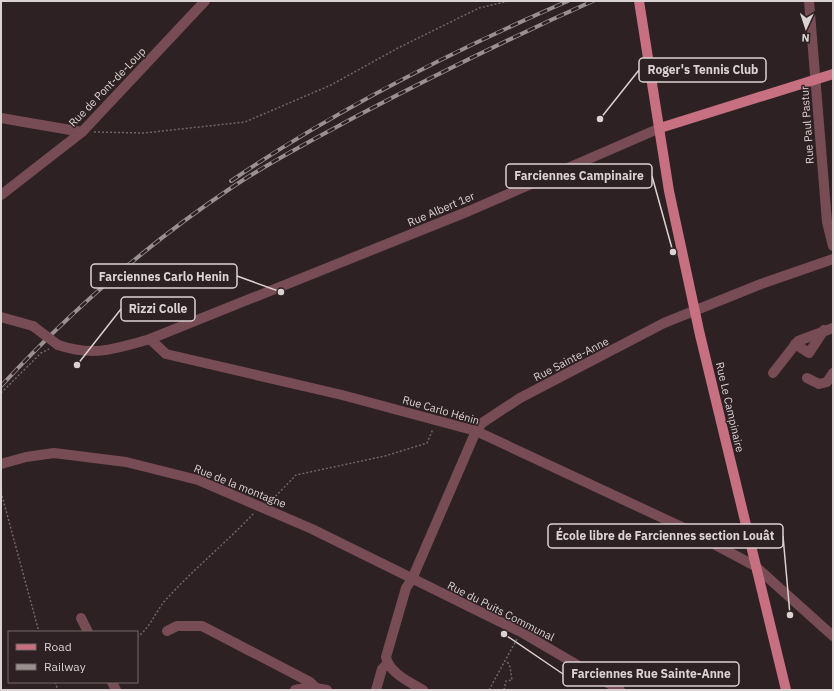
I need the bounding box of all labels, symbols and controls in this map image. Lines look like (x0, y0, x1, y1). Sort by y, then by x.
north arrow (786, 8, 826, 48)
text: N (801, 31, 810, 45)
street label: Rue de Pont-de-Loup (65, 44, 149, 130)
callout: Roger's Tennis Club (639, 58, 766, 82)
text: Roger's Tennis Club (648, 62, 758, 77)
street label: Rue Paul Pastur (797, 86, 817, 164)
callout: Farciennes Campinaire (506, 164, 652, 188)
text: Farciennes Campinaire (514, 168, 644, 183)
street label: Rue Albert 1er (405, 189, 477, 229)
callout: Farciennes Carlo Henin (91, 264, 237, 288)
text: Farciennes Carlo Henin (99, 269, 229, 284)
callout: Rizzi Colle (121, 297, 195, 321)
text: Rizzi Colle (129, 301, 188, 316)
street label: Rue Sainte-Anne (531, 334, 611, 384)
street label: Rue Le Campinaire (713, 360, 747, 454)
street label: Rue Carlo Hénin (401, 392, 481, 428)
street label: Rue de la montagne (192, 461, 288, 511)
callout: École libre de Farciennes section Louât (548, 524, 783, 548)
text: École libre de Farciennes section Louât (556, 527, 775, 543)
street label: Rue du Puits Communal (445, 578, 557, 644)
legend (8, 631, 138, 683)
text: Road (44, 639, 72, 654)
text: Railway (44, 659, 86, 674)
callout: Farciennes Rue Sainte-Anne (563, 662, 739, 686)
text: Farciennes Rue Sainte-Anne (571, 666, 731, 681)

